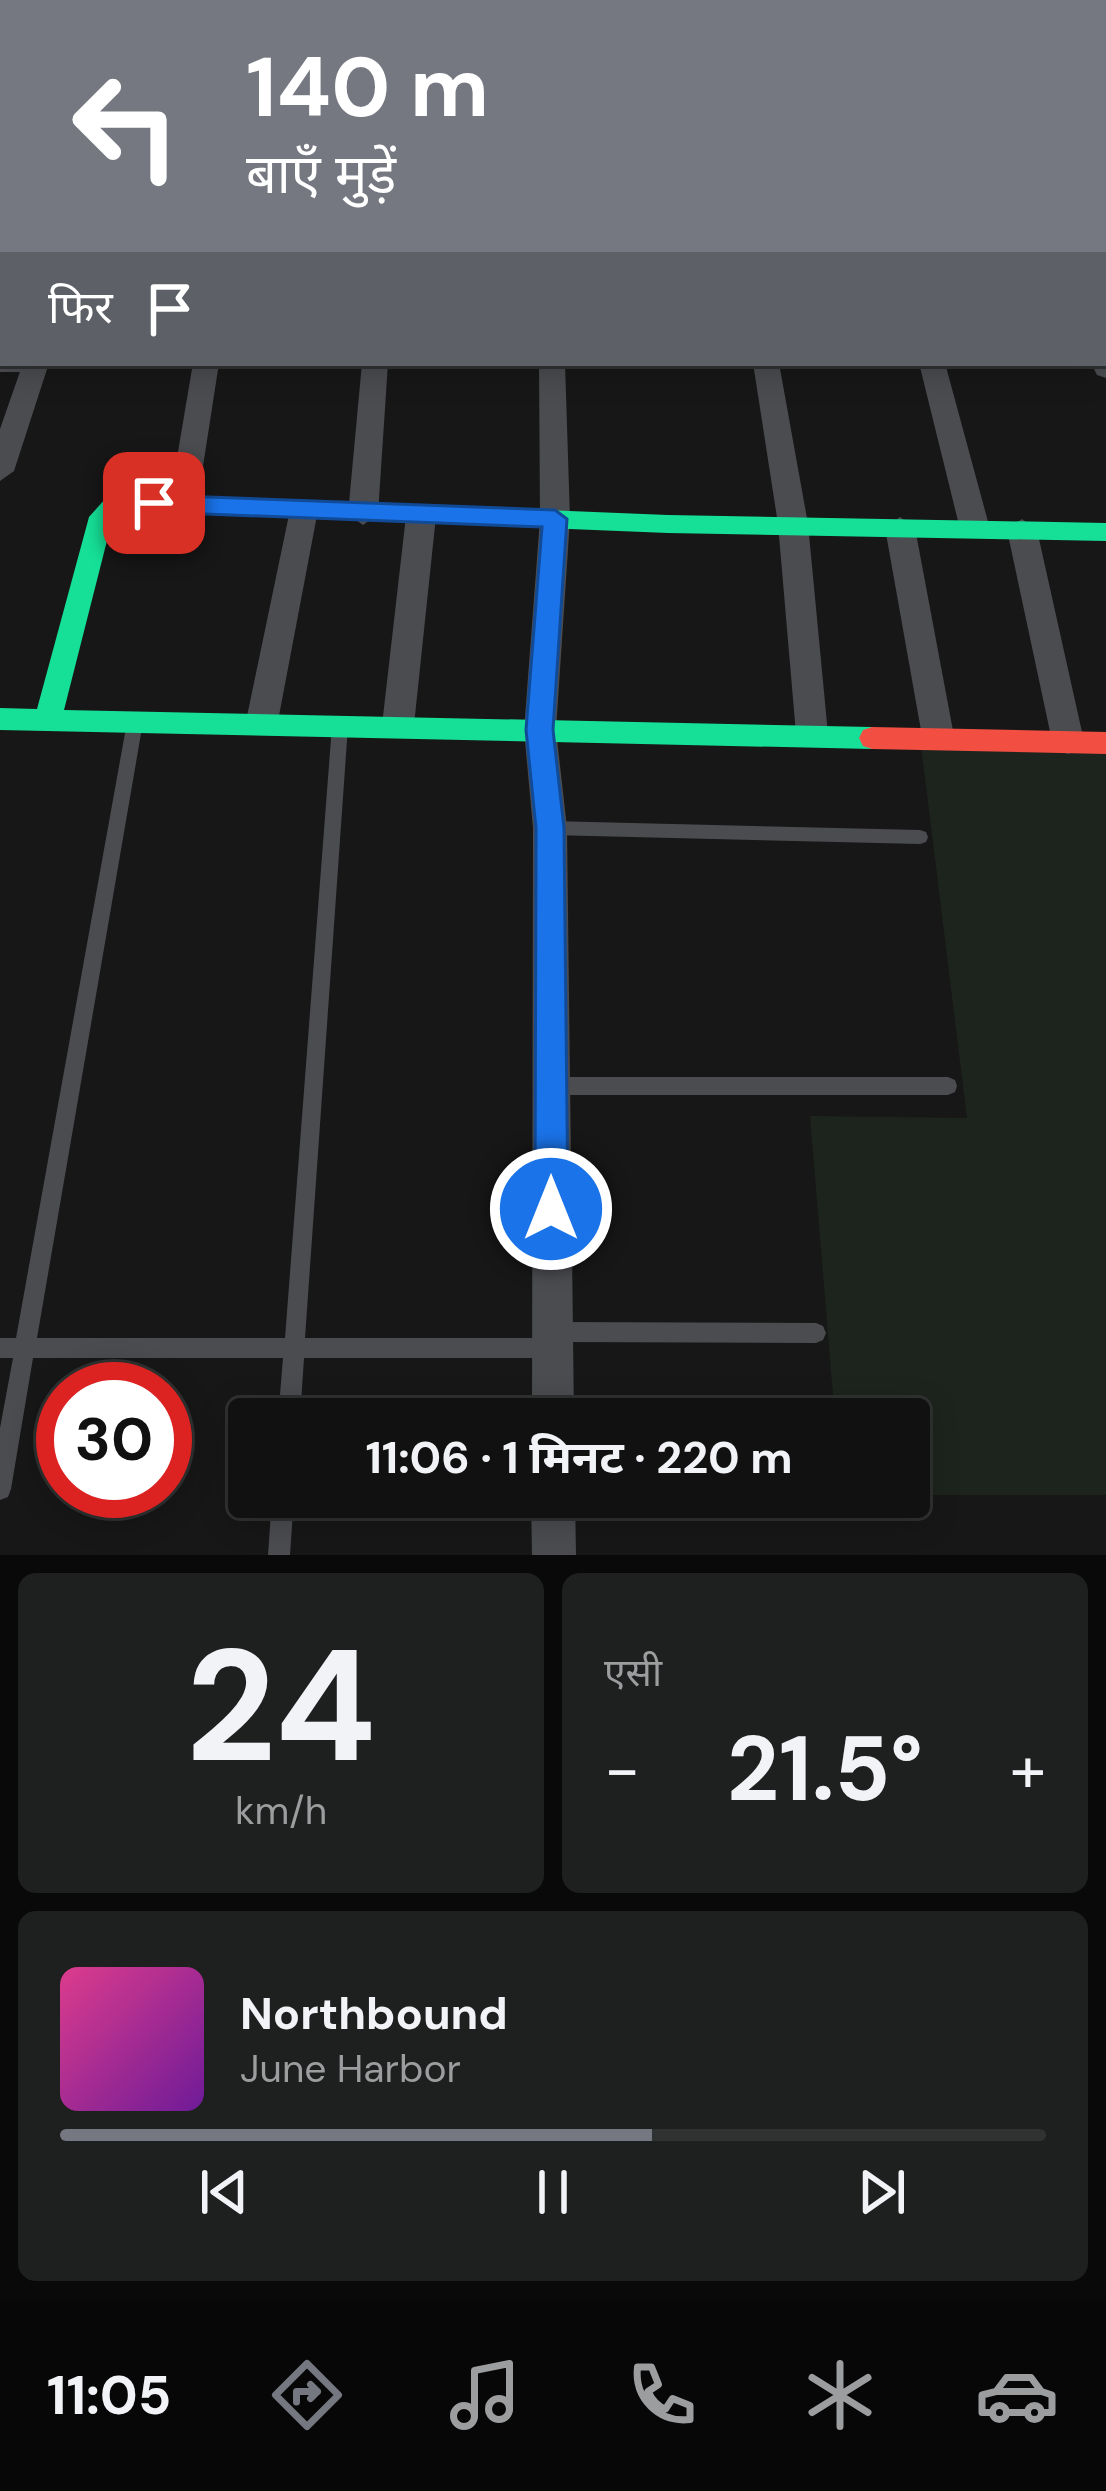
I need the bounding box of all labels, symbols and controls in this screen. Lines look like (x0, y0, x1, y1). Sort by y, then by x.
text: 140 m (246, 33, 489, 142)
icon: left (48, 48, 204, 204)
text: बाएँ मुड़ें (246, 139, 396, 210)
icon: arrive (137, 276, 203, 342)
text: फिर (48, 278, 113, 337)
pin (103, 452, 205, 554)
icon: arrive (121, 470, 187, 536)
position arrow (488, 1146, 614, 1272)
speed limit sign: 30 (36, 1362, 192, 1518)
text: 11:06 · 1 मिनट · 220 m (365, 1428, 793, 1487)
text: 24 (186, 1605, 376, 1808)
text: एसी (604, 1647, 662, 1698)
text: 21.5° (727, 1711, 923, 1828)
text: − (604, 1727, 640, 1812)
text: + (1010, 1727, 1046, 1812)
text: km/h (235, 1785, 327, 1836)
text: Northbound (240, 1984, 508, 2043)
text: June Harbor (240, 2043, 461, 2094)
icon: previous (191, 2159, 257, 2225)
icon: pause (520, 2159, 586, 2225)
icon: next (849, 2159, 915, 2225)
icon: directions (265, 2353, 349, 2437)
icon: music (443, 2353, 527, 2437)
icon: phone (620, 2353, 704, 2437)
icon: climate (798, 2353, 882, 2437)
icon: car (975, 2353, 1059, 2437)
text: 11:05 (47, 2360, 171, 2431)

